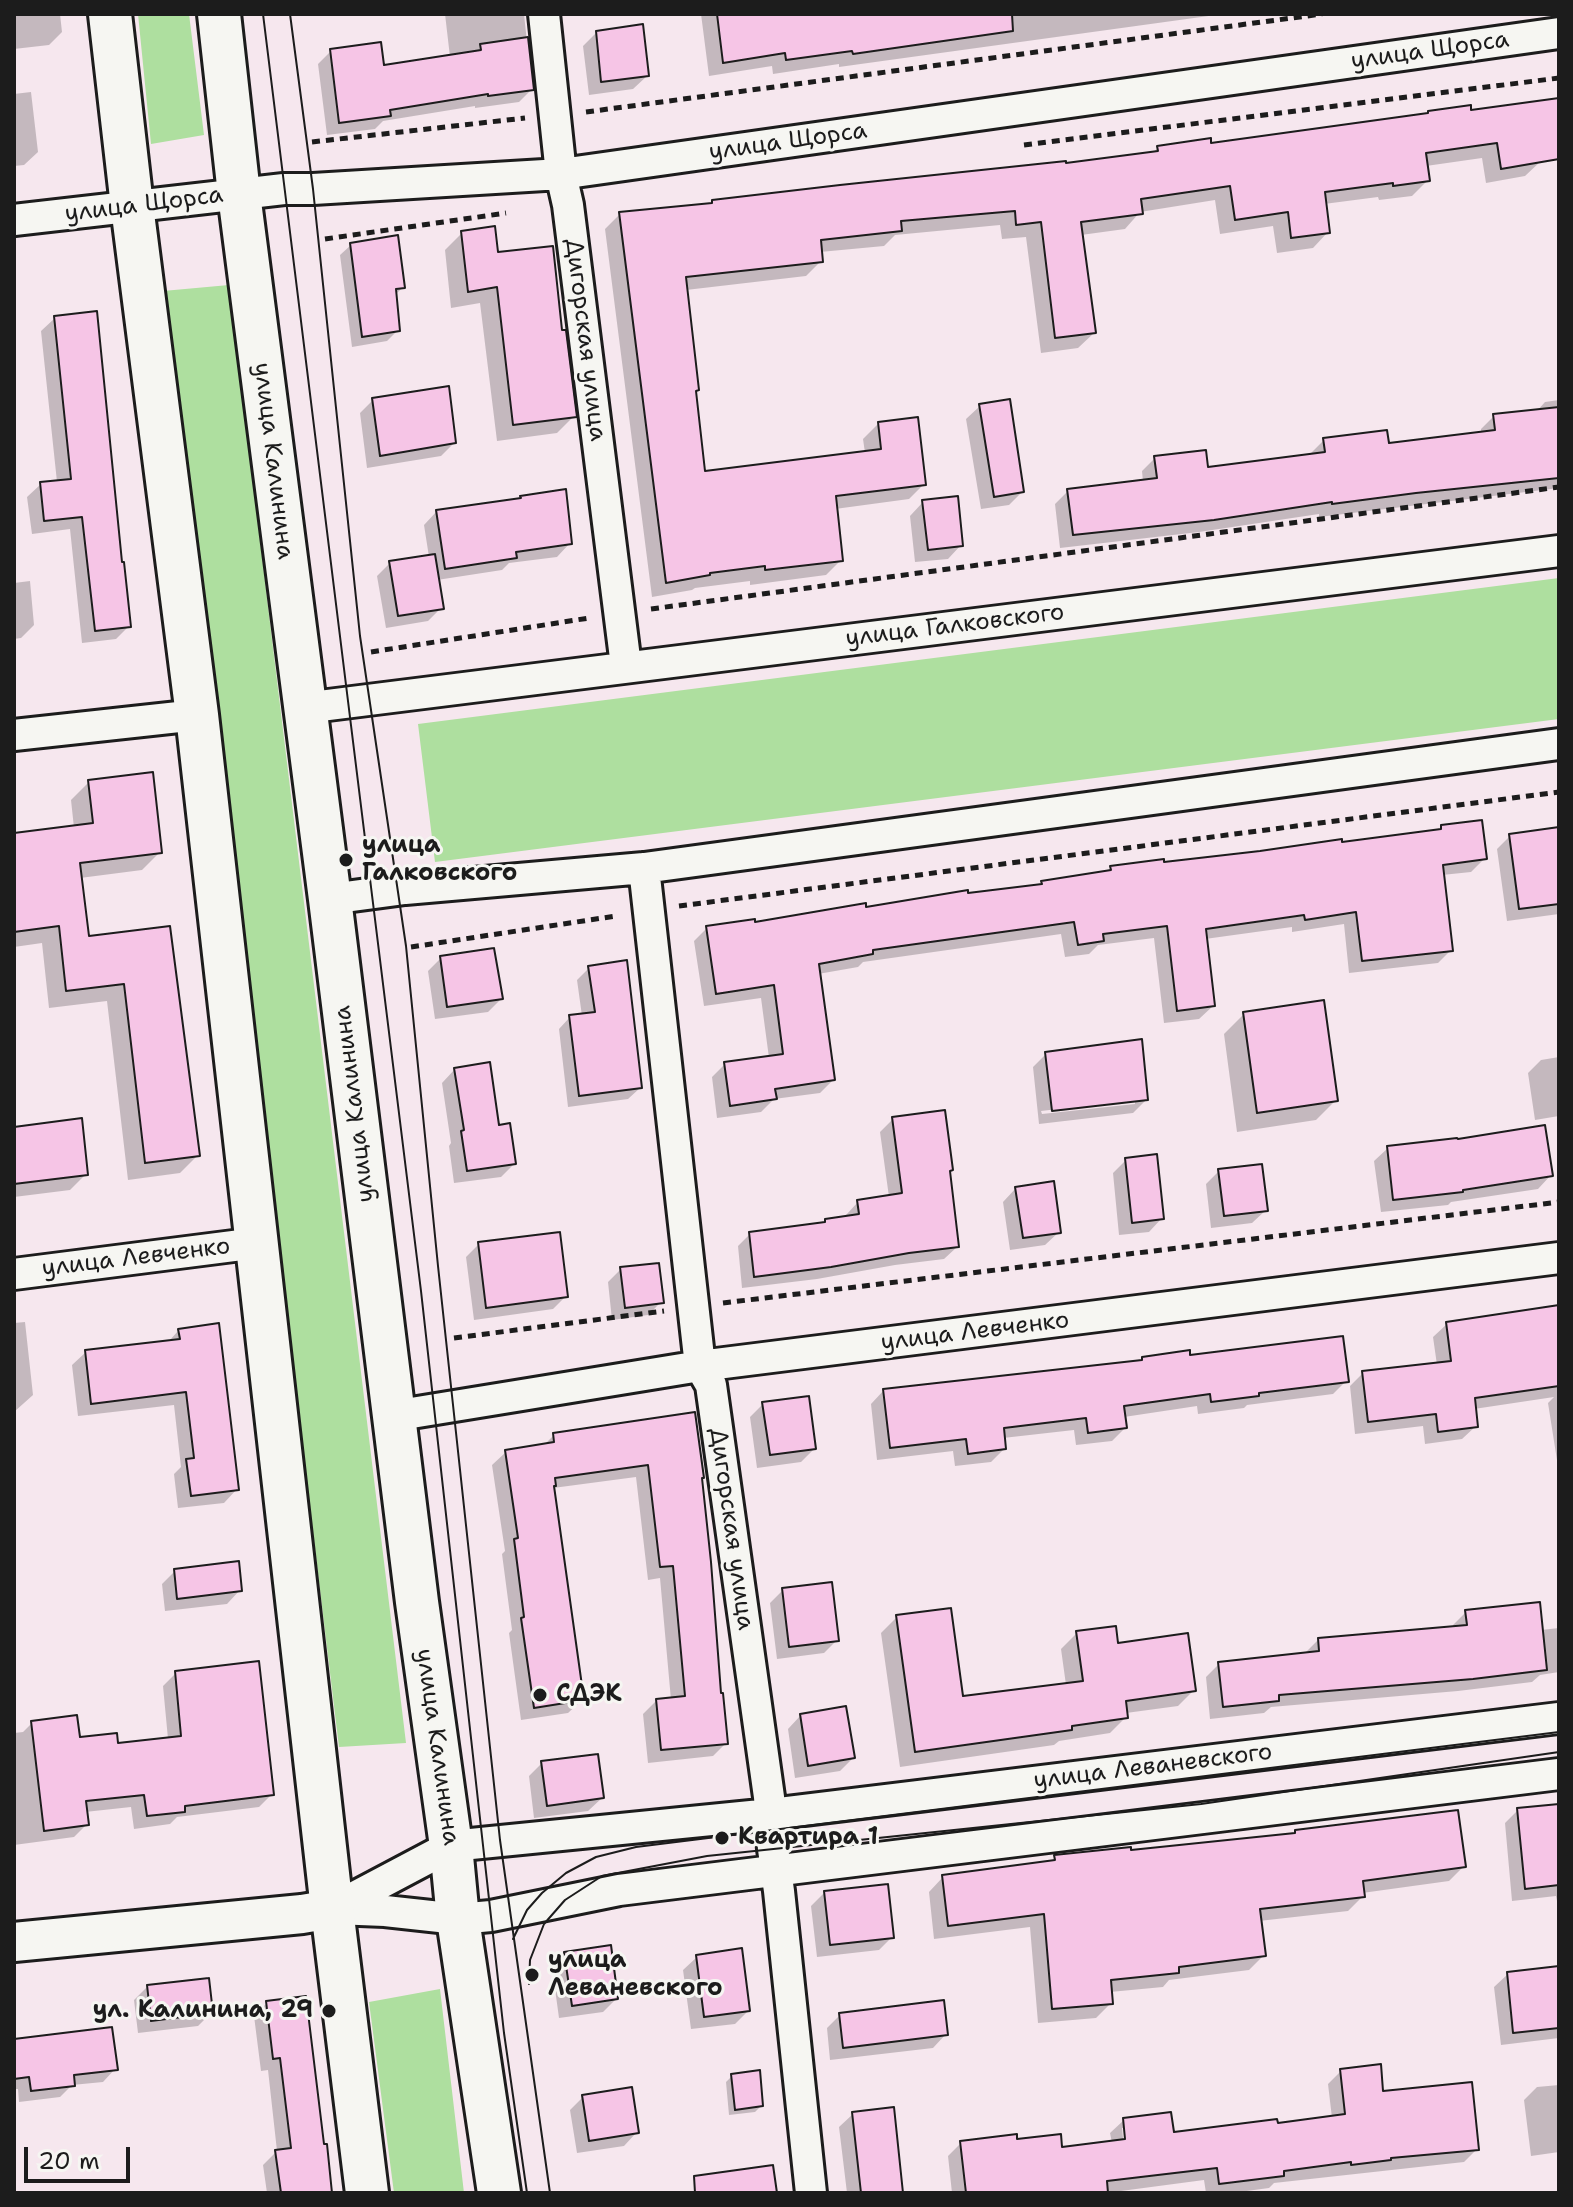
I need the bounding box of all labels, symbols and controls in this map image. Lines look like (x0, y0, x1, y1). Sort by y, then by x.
street label: улица Щорса (1349, 26, 1511, 76)
street label: улица Щорса (707, 117, 869, 167)
street label: улица Щорса (63, 181, 225, 229)
street label: Дигорская улица (558, 237, 612, 443)
street label: улица Калинина (247, 361, 299, 561)
street label: улица Галковского (844, 598, 1066, 654)
place label: улица Галковского (362, 832, 517, 888)
marker: улица Галковского (337, 851, 355, 869)
street label: улица Калинина (329, 1004, 381, 1204)
street label: улица Левченко (40, 1232, 232, 1284)
street label: улица Левченко (879, 1306, 1071, 1358)
street label: Дигорская улица (703, 1426, 759, 1632)
street label: улица Калинина (409, 1647, 465, 1847)
place label: СДЭК (556, 1681, 622, 1709)
marker: СДЭК (531, 1686, 549, 1704)
street label: улица Леваневского (1032, 1738, 1274, 1796)
place label: Квартира 1 (738, 1824, 878, 1852)
marker: Квартира 1 (713, 1829, 731, 1847)
place label: улица Леваневского (548, 1947, 723, 2003)
marker: улица Леваневского (523, 1966, 541, 1984)
place label: ул. Калинина, 29 (93, 1997, 313, 2025)
marker: ул. Калинина, 29 (320, 2002, 338, 2020)
scale bar (28, 2131, 134, 2181)
text: 20 m (38, 2145, 100, 2177)

